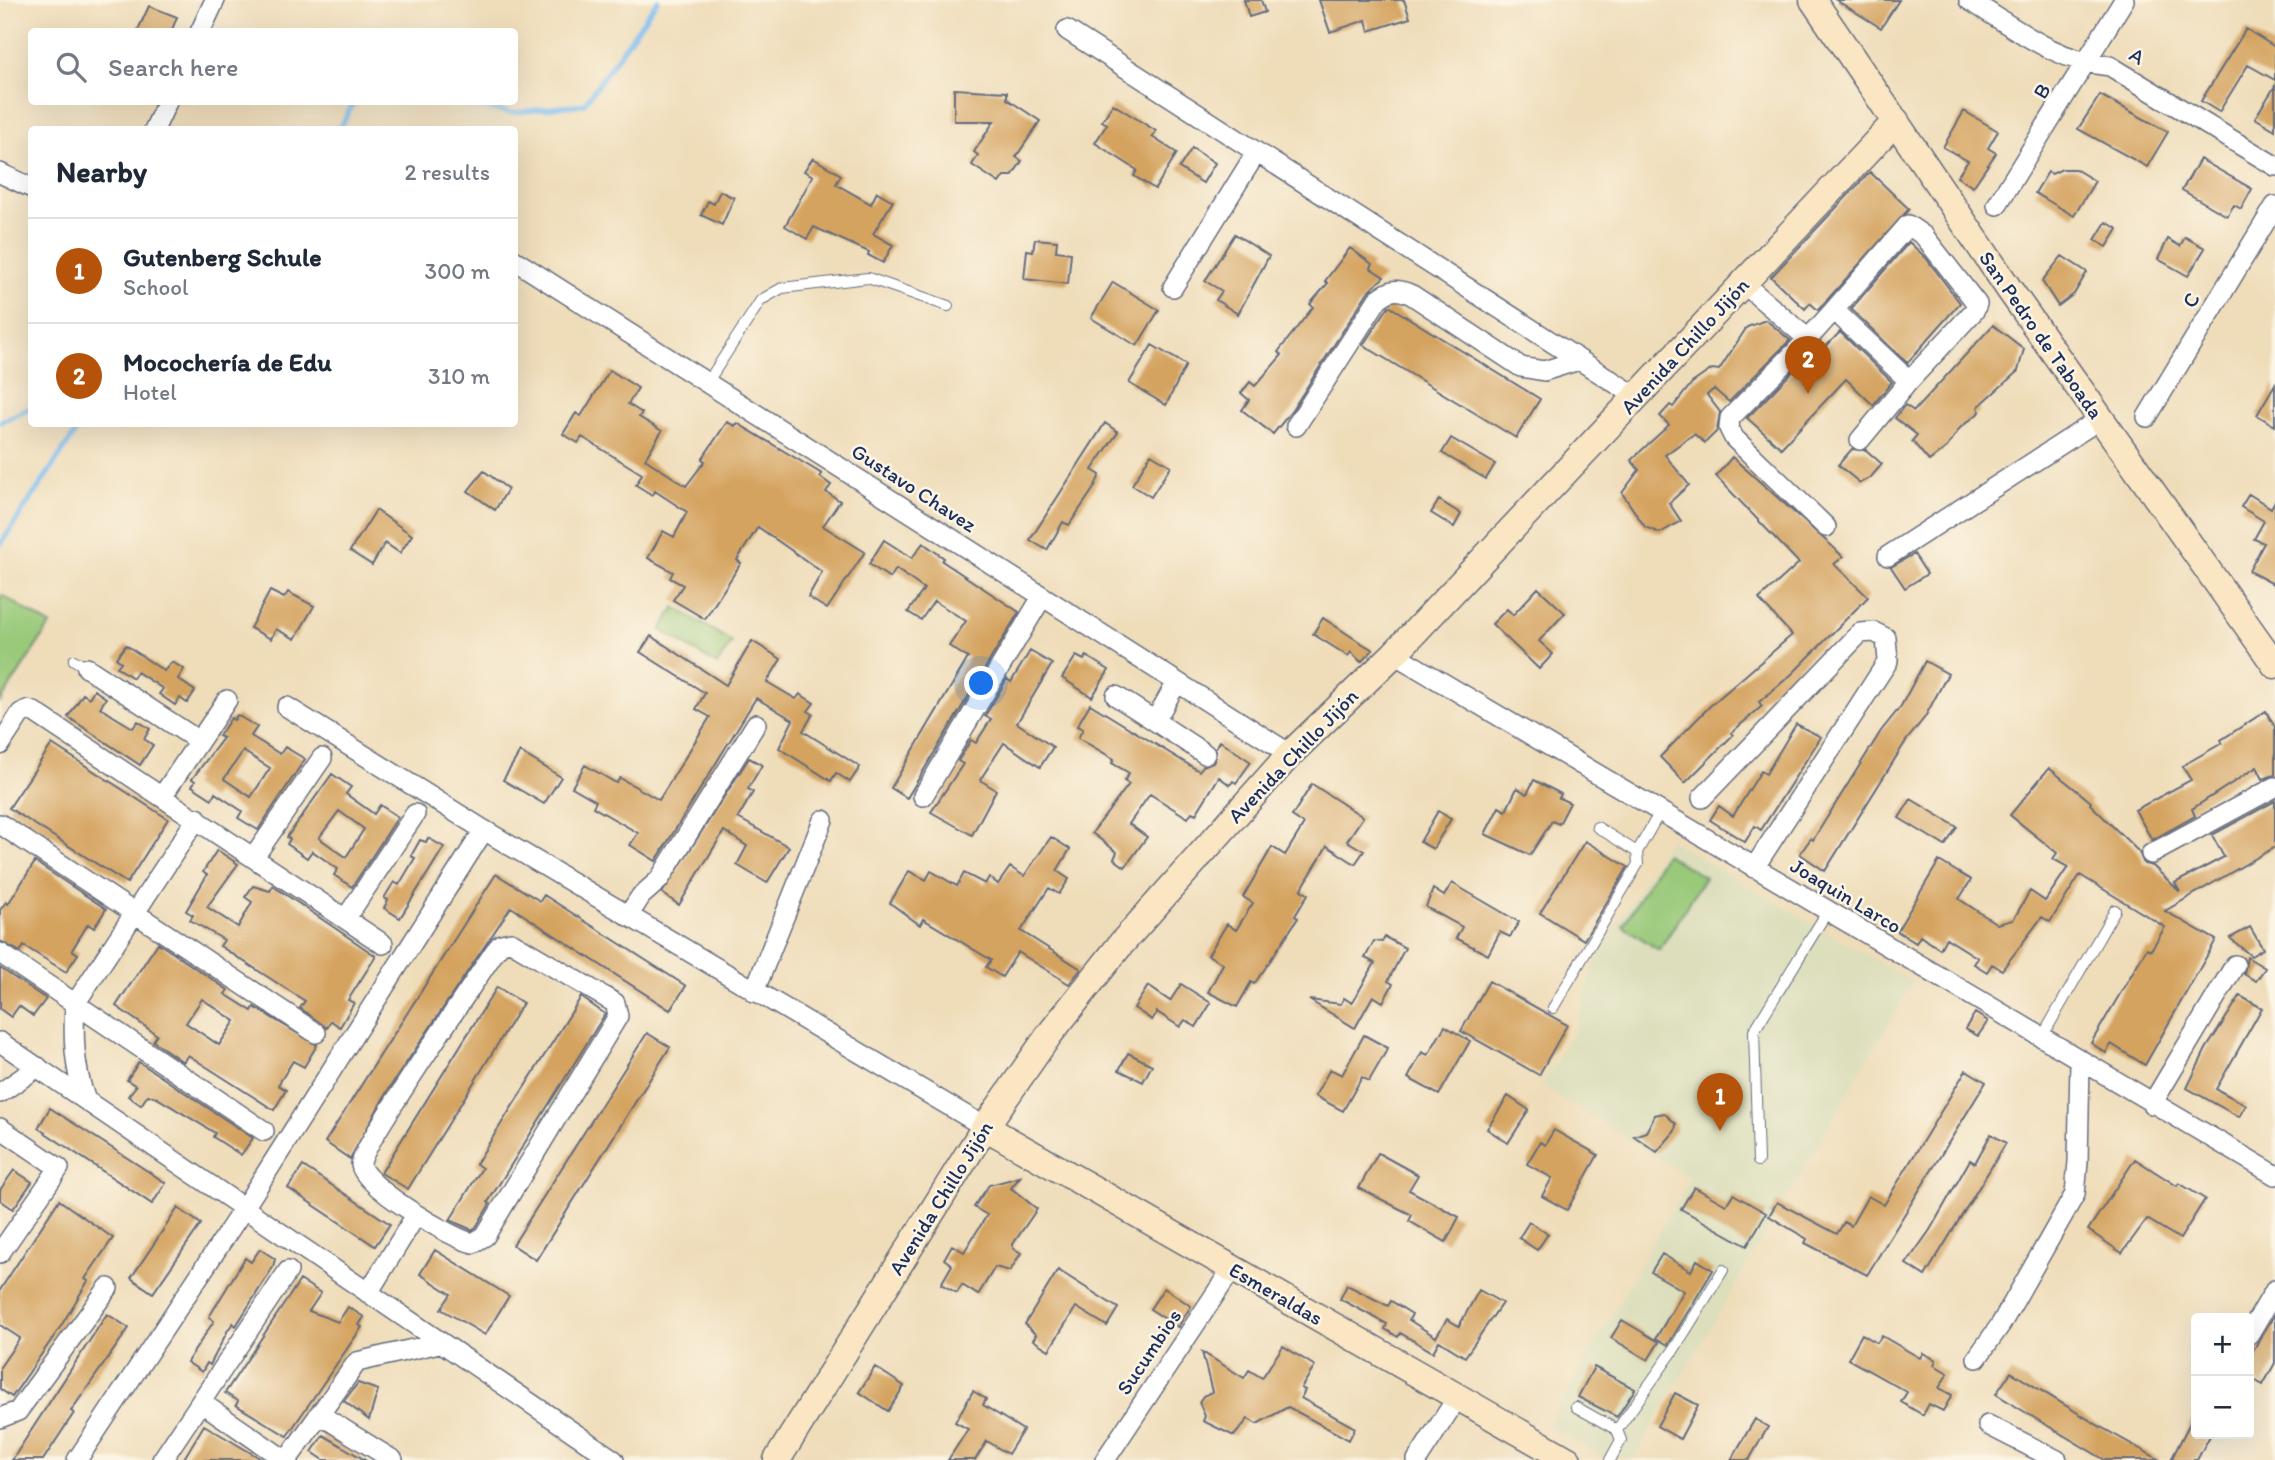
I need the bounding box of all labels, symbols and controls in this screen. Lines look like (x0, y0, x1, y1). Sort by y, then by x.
search box (28, 28, 518, 105)
street label: A (2125, 41, 2150, 70)
icon: search (52, 48, 90, 86)
text: Search here (108, 51, 238, 83)
street label: B (2027, 78, 2056, 103)
text: Nearby (56, 153, 147, 190)
text: 2 results (404, 158, 490, 186)
text: Gutenberg Schule (123, 241, 322, 273)
street label: San Pedro de Taboada (1974, 246, 2109, 423)
text: 1 (74, 257, 84, 285)
text: 300 m (425, 257, 490, 285)
text: School (123, 273, 188, 301)
street label: Avenida Chillo Jijón (1615, 273, 1754, 419)
street label: C (2176, 288, 2205, 312)
pin: 2 (1785, 336, 1831, 394)
text: Mocochería de Edu (123, 346, 332, 378)
text: 2 (73, 362, 85, 390)
text: 310 m (428, 362, 490, 390)
text: Hotel (123, 378, 177, 406)
street label: Gustavo Chavez (847, 438, 982, 537)
your location (964, 666, 998, 700)
street label: Avenida Chillo Jijón (1222, 683, 1363, 828)
street label: Joaquìn Larco (1786, 853, 1906, 938)
pin: 1 (1697, 1073, 1743, 1131)
street label: Avenida Chillo Jijón (883, 1116, 998, 1279)
street label: Esmeraldas (1225, 1257, 1328, 1330)
street label: Sucumbios (1111, 1304, 1186, 1399)
map controls (2191, 1313, 2254, 1439)
button: + (2191, 1313, 2254, 1376)
button: − (2191, 1376, 2254, 1439)

